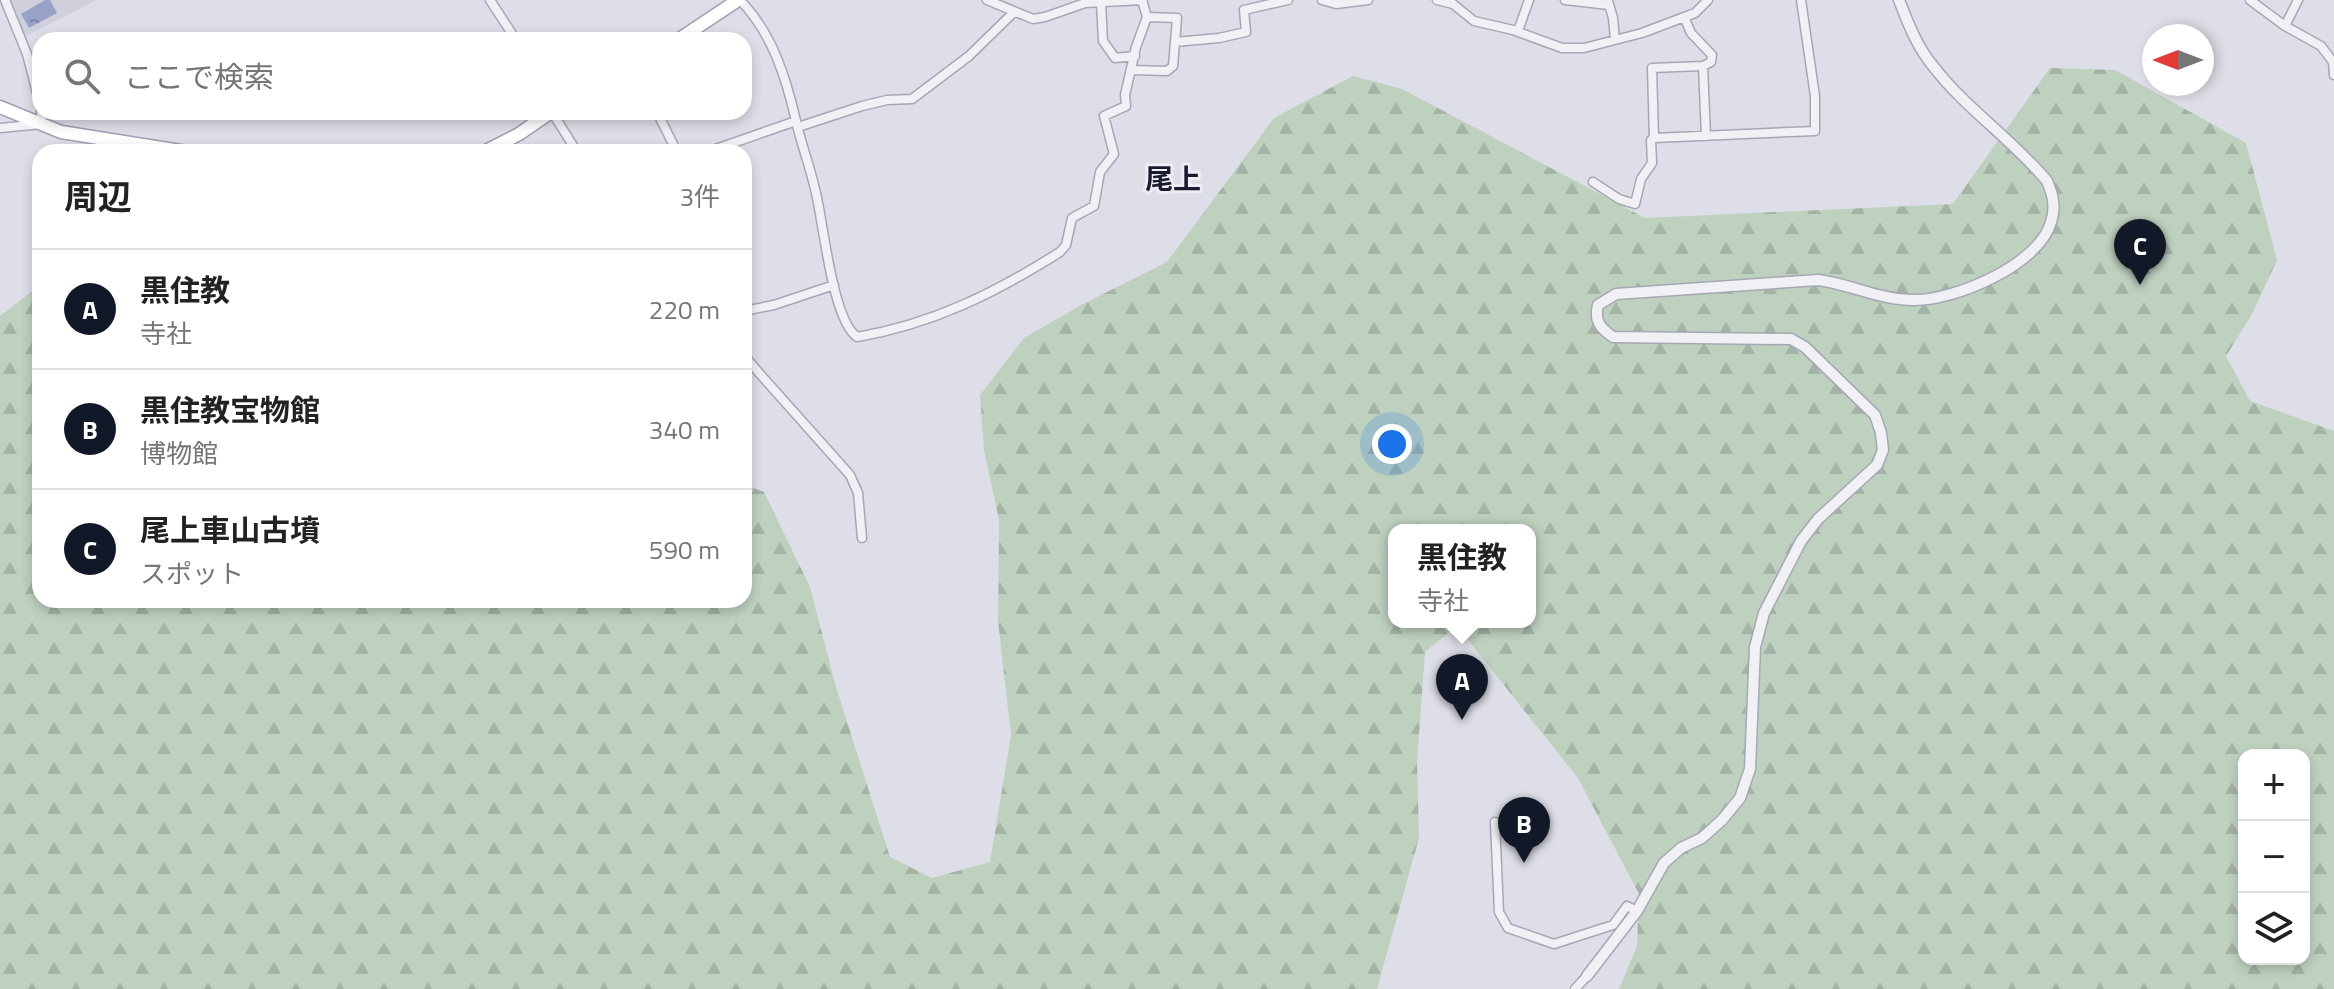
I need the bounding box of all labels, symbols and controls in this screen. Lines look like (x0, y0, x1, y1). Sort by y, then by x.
north arrow (2142, 24, 2214, 96)
search box (32, 32, 752, 120)
icon: search (60, 54, 104, 98)
text: ここで検索 (124, 54, 274, 100)
district label: 尾上 (1145, 157, 1201, 200)
text: 周辺 (64, 170, 132, 222)
text: 3件 (679, 177, 720, 216)
pin: C (2114, 219, 2166, 285)
text: 黒住教 (140, 267, 230, 313)
text: A (82, 290, 98, 329)
text: 220 m (649, 290, 720, 329)
text: 寺社 (140, 314, 192, 353)
text: 黒住教宝物館 (140, 387, 320, 433)
text: B (82, 410, 98, 449)
text: 340 m (649, 410, 720, 449)
your location (1372, 424, 1412, 464)
text: 博物館 (140, 434, 218, 473)
text: 尾上車山古墳 (140, 507, 320, 553)
popup (1388, 524, 1536, 628)
text: C (83, 530, 97, 569)
text: 590 m (649, 530, 720, 569)
text: 黒住教 (1417, 534, 1507, 580)
text: スポット (140, 554, 244, 593)
text: 寺社 (1417, 581, 1469, 620)
pin: A (1436, 654, 1488, 720)
map controls (2238, 749, 2310, 965)
button: + (2238, 749, 2310, 821)
pin: B (1498, 797, 1550, 863)
button: − (2238, 821, 2310, 893)
button: layers (2238, 893, 2310, 965)

